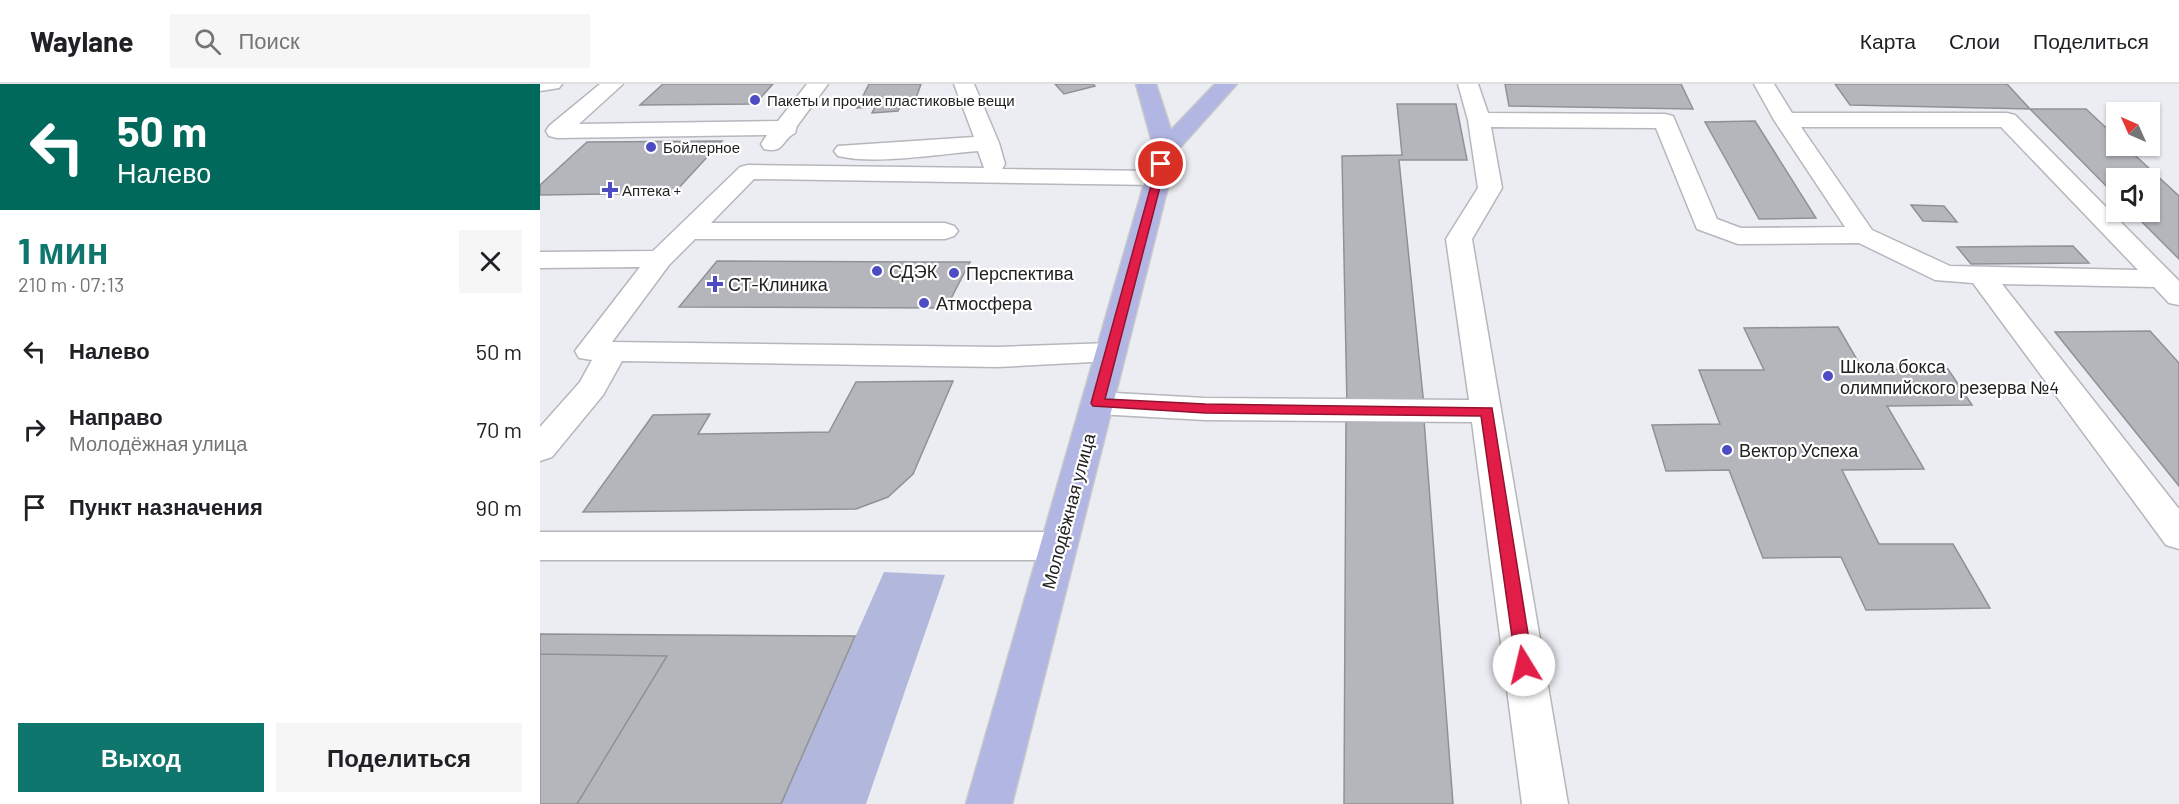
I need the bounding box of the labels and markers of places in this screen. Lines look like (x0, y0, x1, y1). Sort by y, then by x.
place label: Пакеты и прочие пластиковые вещи (767, 91, 1015, 109)
marker: Пакеты и прочие пластиковые вещи (748, 93, 762, 107)
place label: Бойлерное (663, 138, 740, 156)
pin (1135, 138, 1186, 189)
marker: Бойлерное (644, 140, 658, 154)
place label: Аптека + (622, 181, 681, 199)
marker: Аптека + (603, 183, 617, 197)
place label: СДЭК (889, 260, 938, 282)
place label: Перспектива (966, 262, 1074, 284)
marker: СДЭК (870, 264, 884, 278)
marker: Перспектива (947, 266, 961, 280)
place label: СТ-Клиника (728, 273, 829, 295)
marker: СТ-Клиника (706, 275, 724, 293)
place label: Атмосфера (936, 292, 1033, 314)
marker: Атмосфера (917, 296, 931, 310)
place label: Школа бокса олимпийского резерва №4 (1840, 355, 2059, 398)
marker: Школа бокса олимпийского резерва №4 (1821, 369, 1835, 383)
place label: Вектор Успеха (1739, 439, 1859, 461)
marker: Вектор Успеха (1720, 443, 1734, 457)

